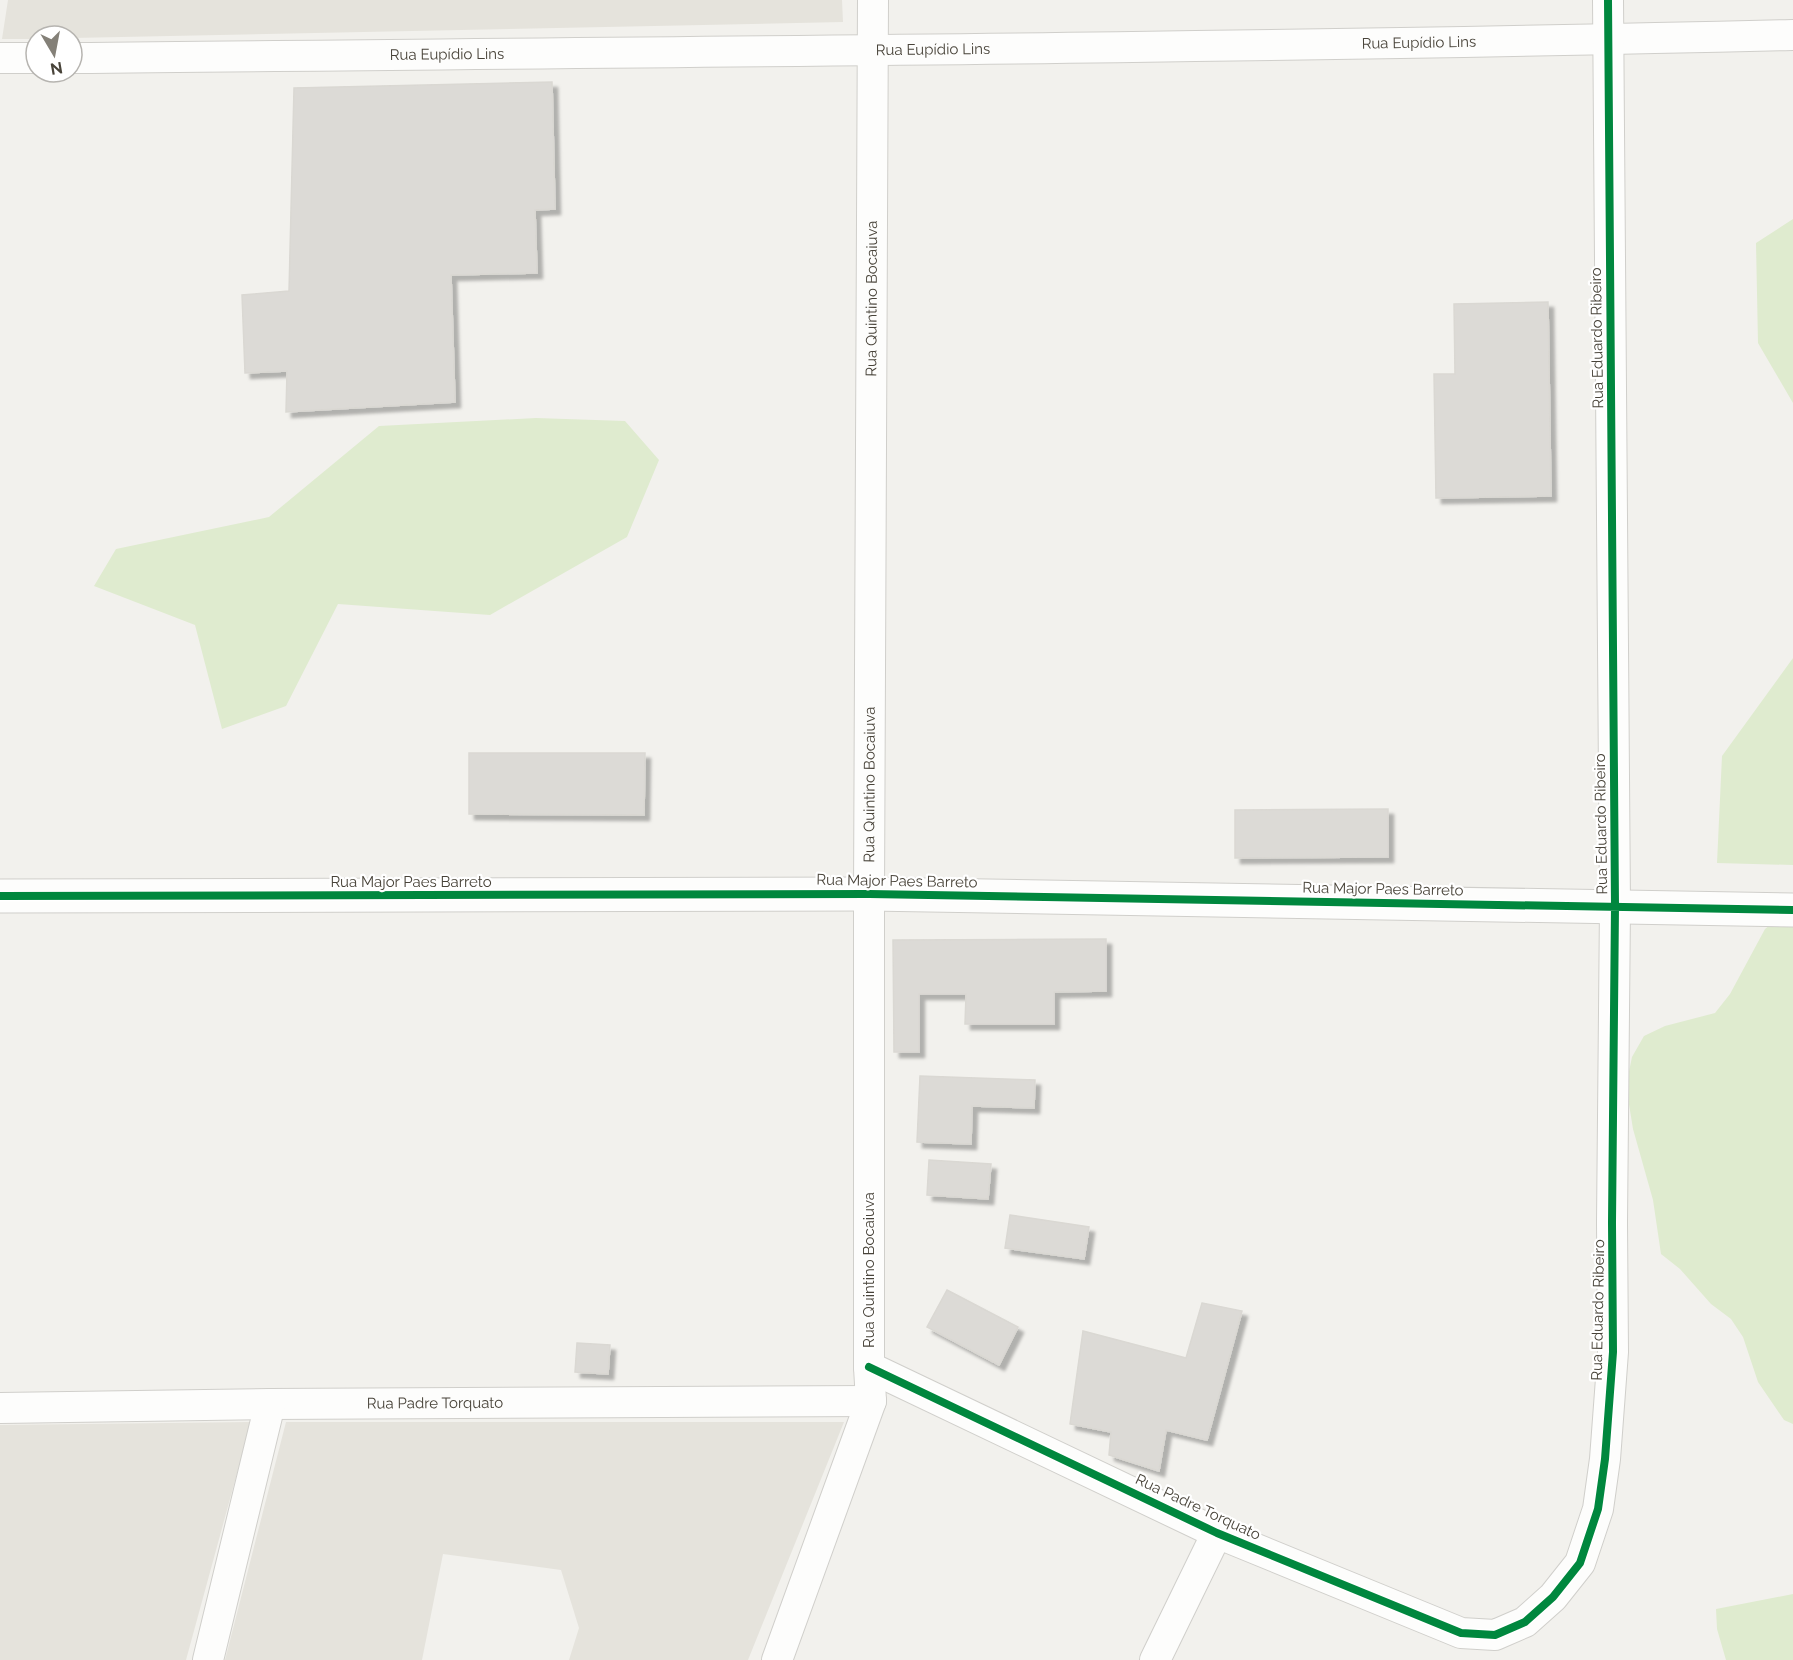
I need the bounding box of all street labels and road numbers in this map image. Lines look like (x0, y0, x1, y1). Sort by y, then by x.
street label: Rua Eupídio Lins (1362, 33, 1476, 53)
street label: Rua Eupídio Lins (876, 40, 990, 59)
street label: Rua Eupídio Lins (390, 45, 504, 64)
street label: Rua Quintino Bocaiuva (862, 220, 881, 377)
street label: Rua Eduardo Ribeiro (1587, 267, 1607, 409)
street label: Rua Quintino Bocaiuva (860, 706, 879, 863)
street label: Rua Eduardo Ribeiro (1591, 753, 1611, 895)
street label: Rua Major Paes Barreto (816, 871, 978, 891)
street label: Rua Major Paes Barreto (330, 873, 492, 891)
street label: Rua Major Paes Barreto (1302, 879, 1464, 899)
street label: Rua Quintino Bocaiuva (860, 1192, 878, 1348)
street label: Rua Eduardo Ribeiro (1588, 1239, 1608, 1381)
street label: Rua Padre Torquato (367, 1394, 503, 1413)
street label: Rua Padre Torquato (1133, 1470, 1264, 1544)

